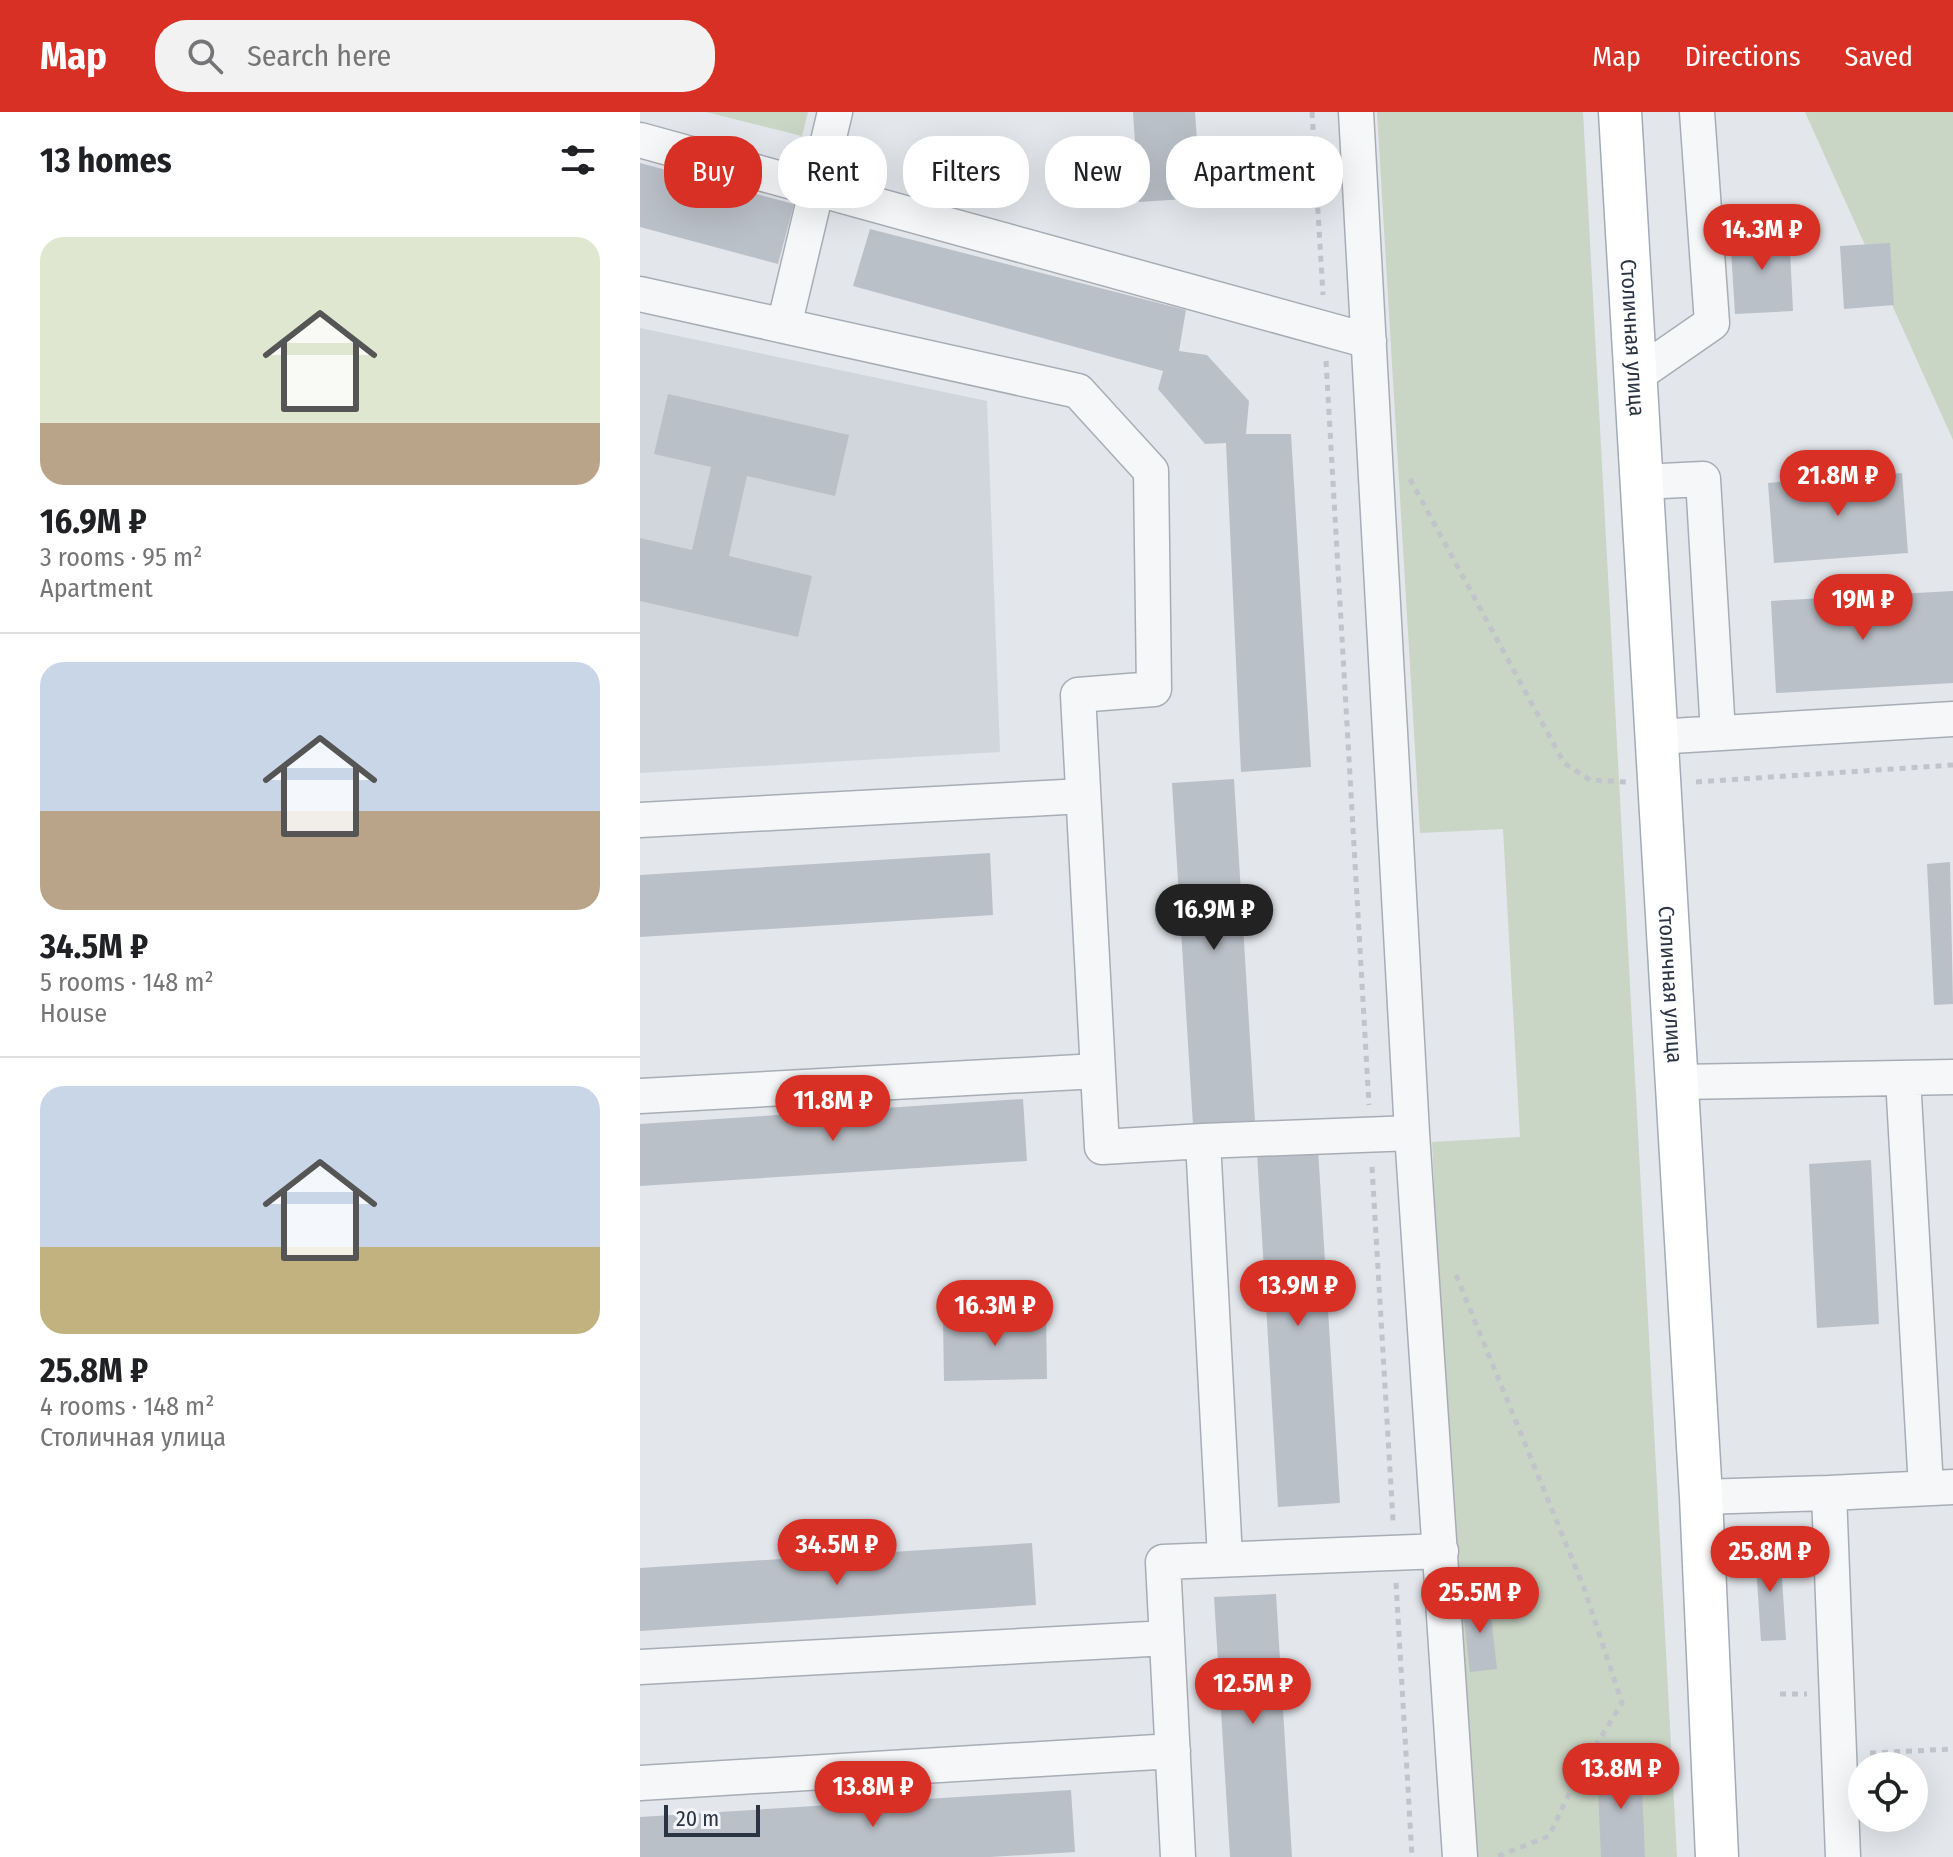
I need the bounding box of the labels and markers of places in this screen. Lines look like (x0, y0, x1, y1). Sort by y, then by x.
pin: 14.3M ₽ (1688, 204, 1836, 272)
pin: 21.8M ₽ (1764, 450, 1912, 518)
pin: 19M ₽ (1807, 574, 1919, 642)
pin: 16.9M ₽ (1140, 884, 1288, 952)
pin: 11.8M ₽ (759, 1075, 907, 1143)
pin: 13.9M ₽ (1224, 1260, 1372, 1328)
pin: 16.3M ₽ (921, 1280, 1069, 1348)
pin: 34.5M ₽ (763, 1519, 911, 1587)
pin: 25.8M ₽ (1696, 1526, 1844, 1594)
pin: 25.5M ₽ (1406, 1567, 1554, 1635)
pin: 12.5M ₽ (1179, 1658, 1327, 1726)
pin: 13.8M ₽ (1547, 1743, 1695, 1811)
pin: 13.8M ₽ (799, 1761, 947, 1829)

